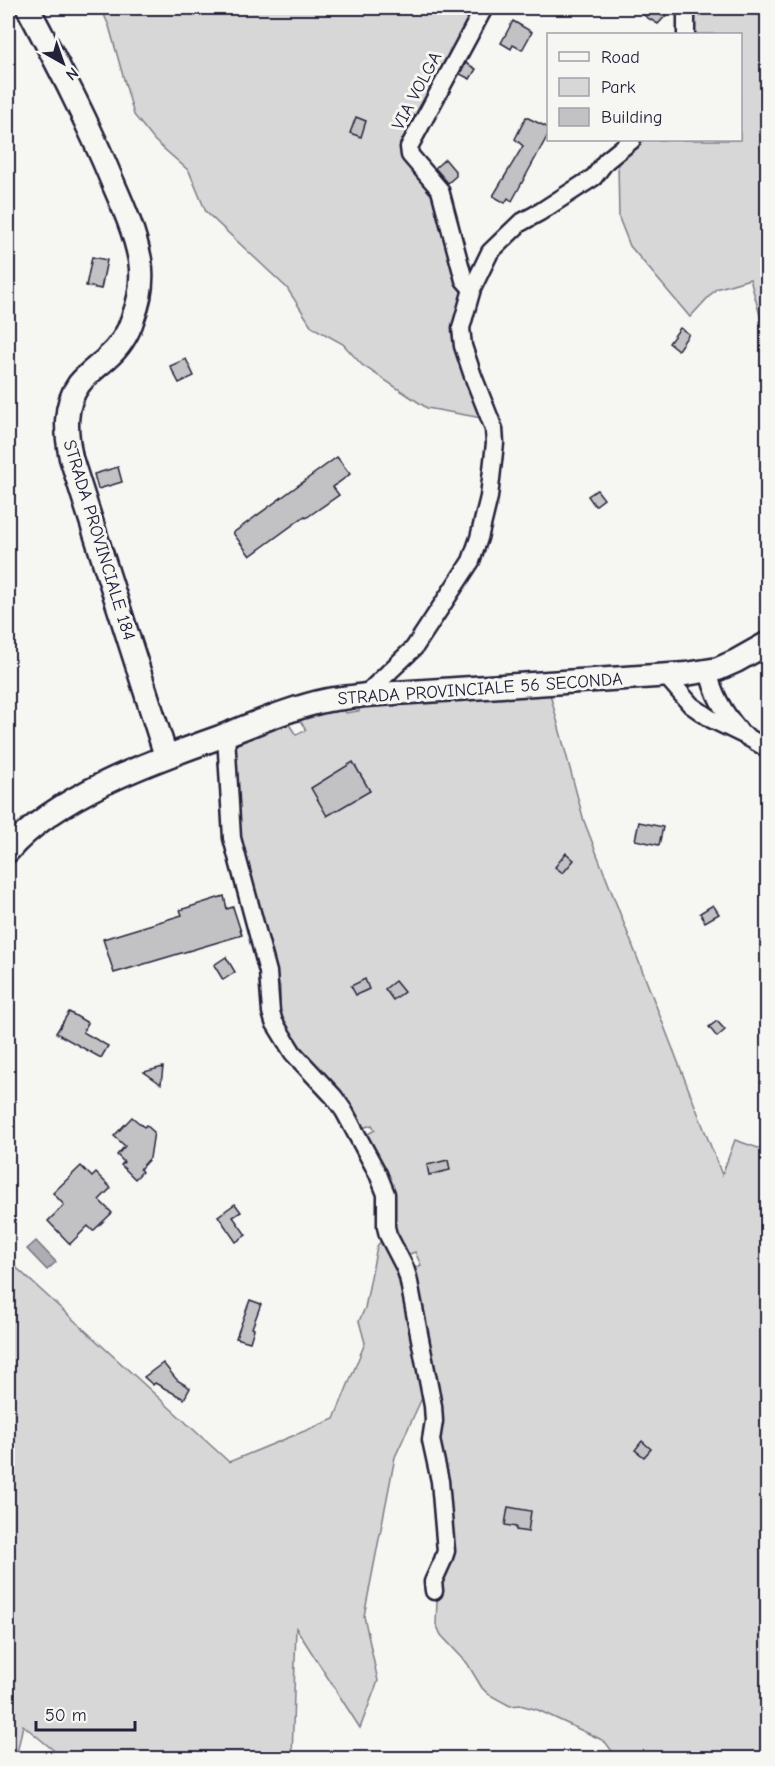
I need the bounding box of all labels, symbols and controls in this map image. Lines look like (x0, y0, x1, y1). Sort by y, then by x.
north arrow (33, 33, 93, 93)
legend (547, 33, 742, 141)
text: Road (601, 47, 640, 68)
street label: VIA VOLGA (388, 48, 446, 134)
text: N (62, 63, 82, 84)
text: Park (601, 77, 636, 98)
text: Building (601, 107, 663, 128)
street label: STRADA PROVINCIALE 184 (58, 437, 140, 643)
street label: STRADA PROVINCIALE 56 SECONDA (337, 669, 623, 709)
scale bar (36, 1694, 135, 1732)
text: 50 m (45, 1705, 87, 1726)

